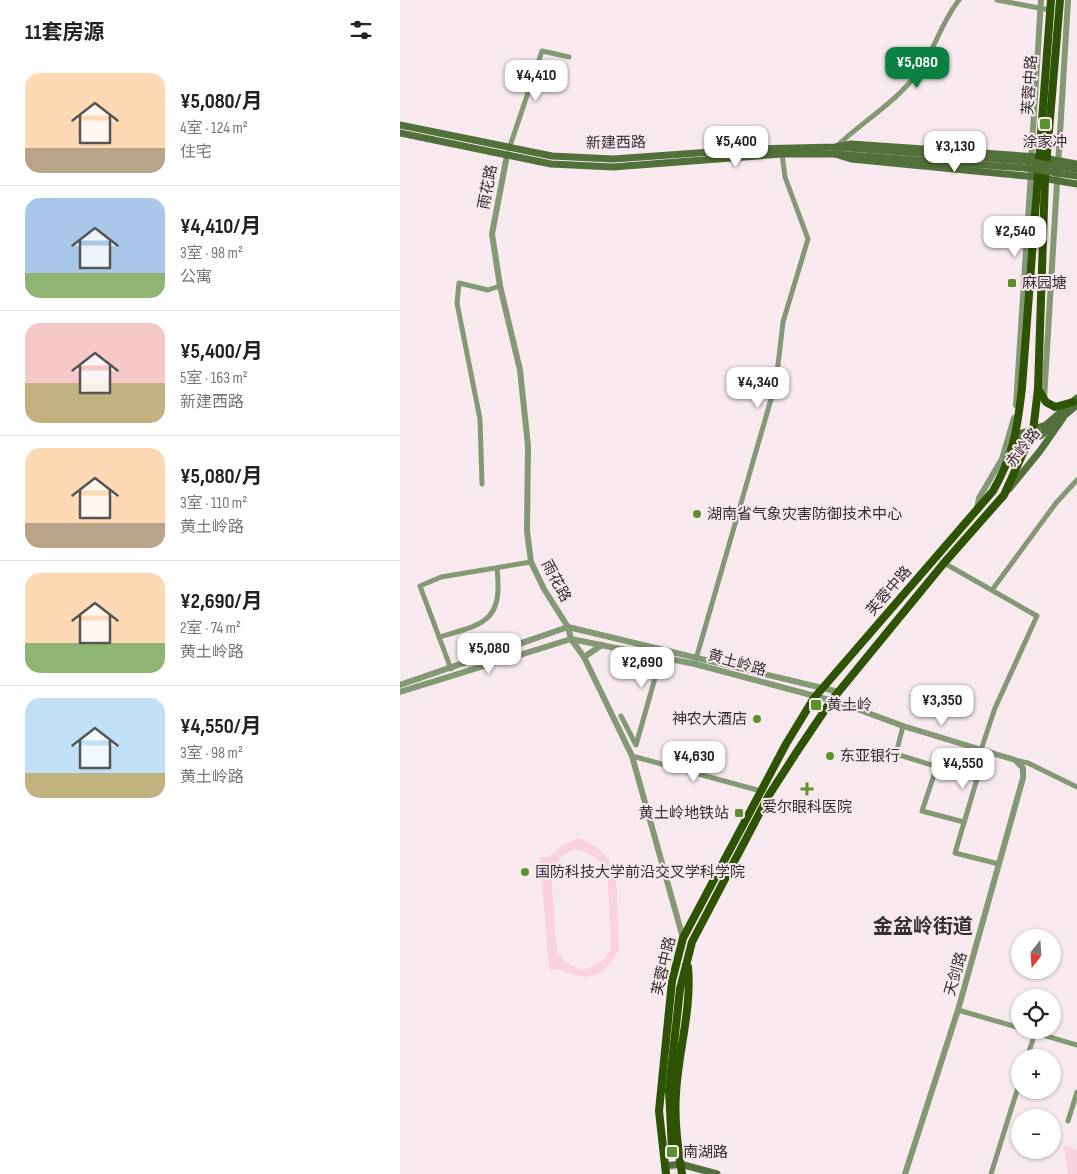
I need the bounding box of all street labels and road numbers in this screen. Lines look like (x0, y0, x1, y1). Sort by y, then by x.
street label: 芙蓉中路 (1018, 54, 1042, 116)
street label: 新建西路 (586, 133, 646, 153)
street label: 雨花路 (474, 163, 502, 211)
street label: 赤岭路 (1002, 424, 1044, 472)
street label: 雨花路 (537, 557, 575, 605)
street label: 芙蓉中路 (862, 562, 916, 620)
street label: 黄土岭路 (706, 646, 768, 680)
street label: 芙蓉中路 (648, 935, 680, 997)
street label: 天剑路 (941, 950, 971, 998)

